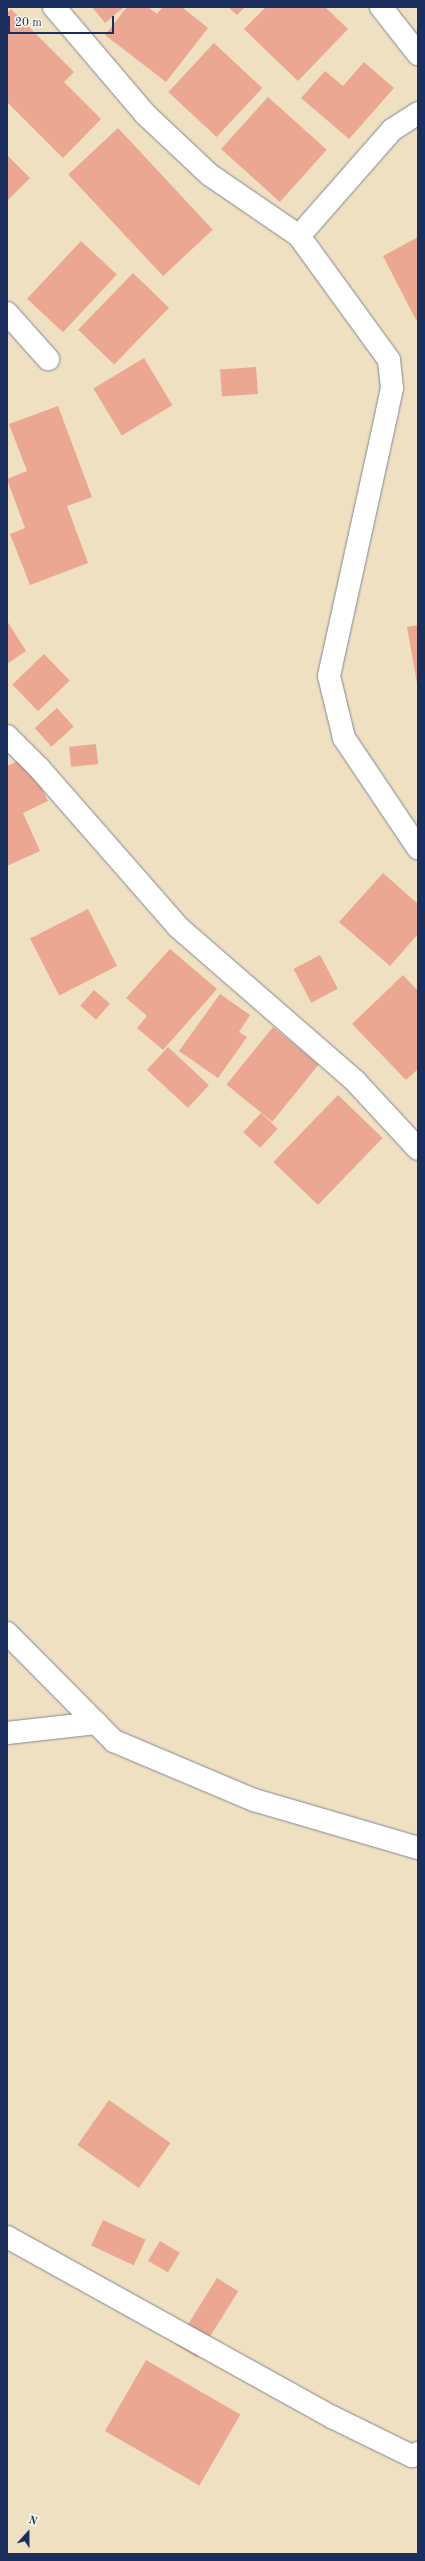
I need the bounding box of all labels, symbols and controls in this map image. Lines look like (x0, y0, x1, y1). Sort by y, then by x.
scale bar (10, 8, 116, 34)
text: 20 m (15, 17, 42, 29)
north arrow (8, 2513, 48, 2553)
text: N (27, 2515, 38, 2528)

